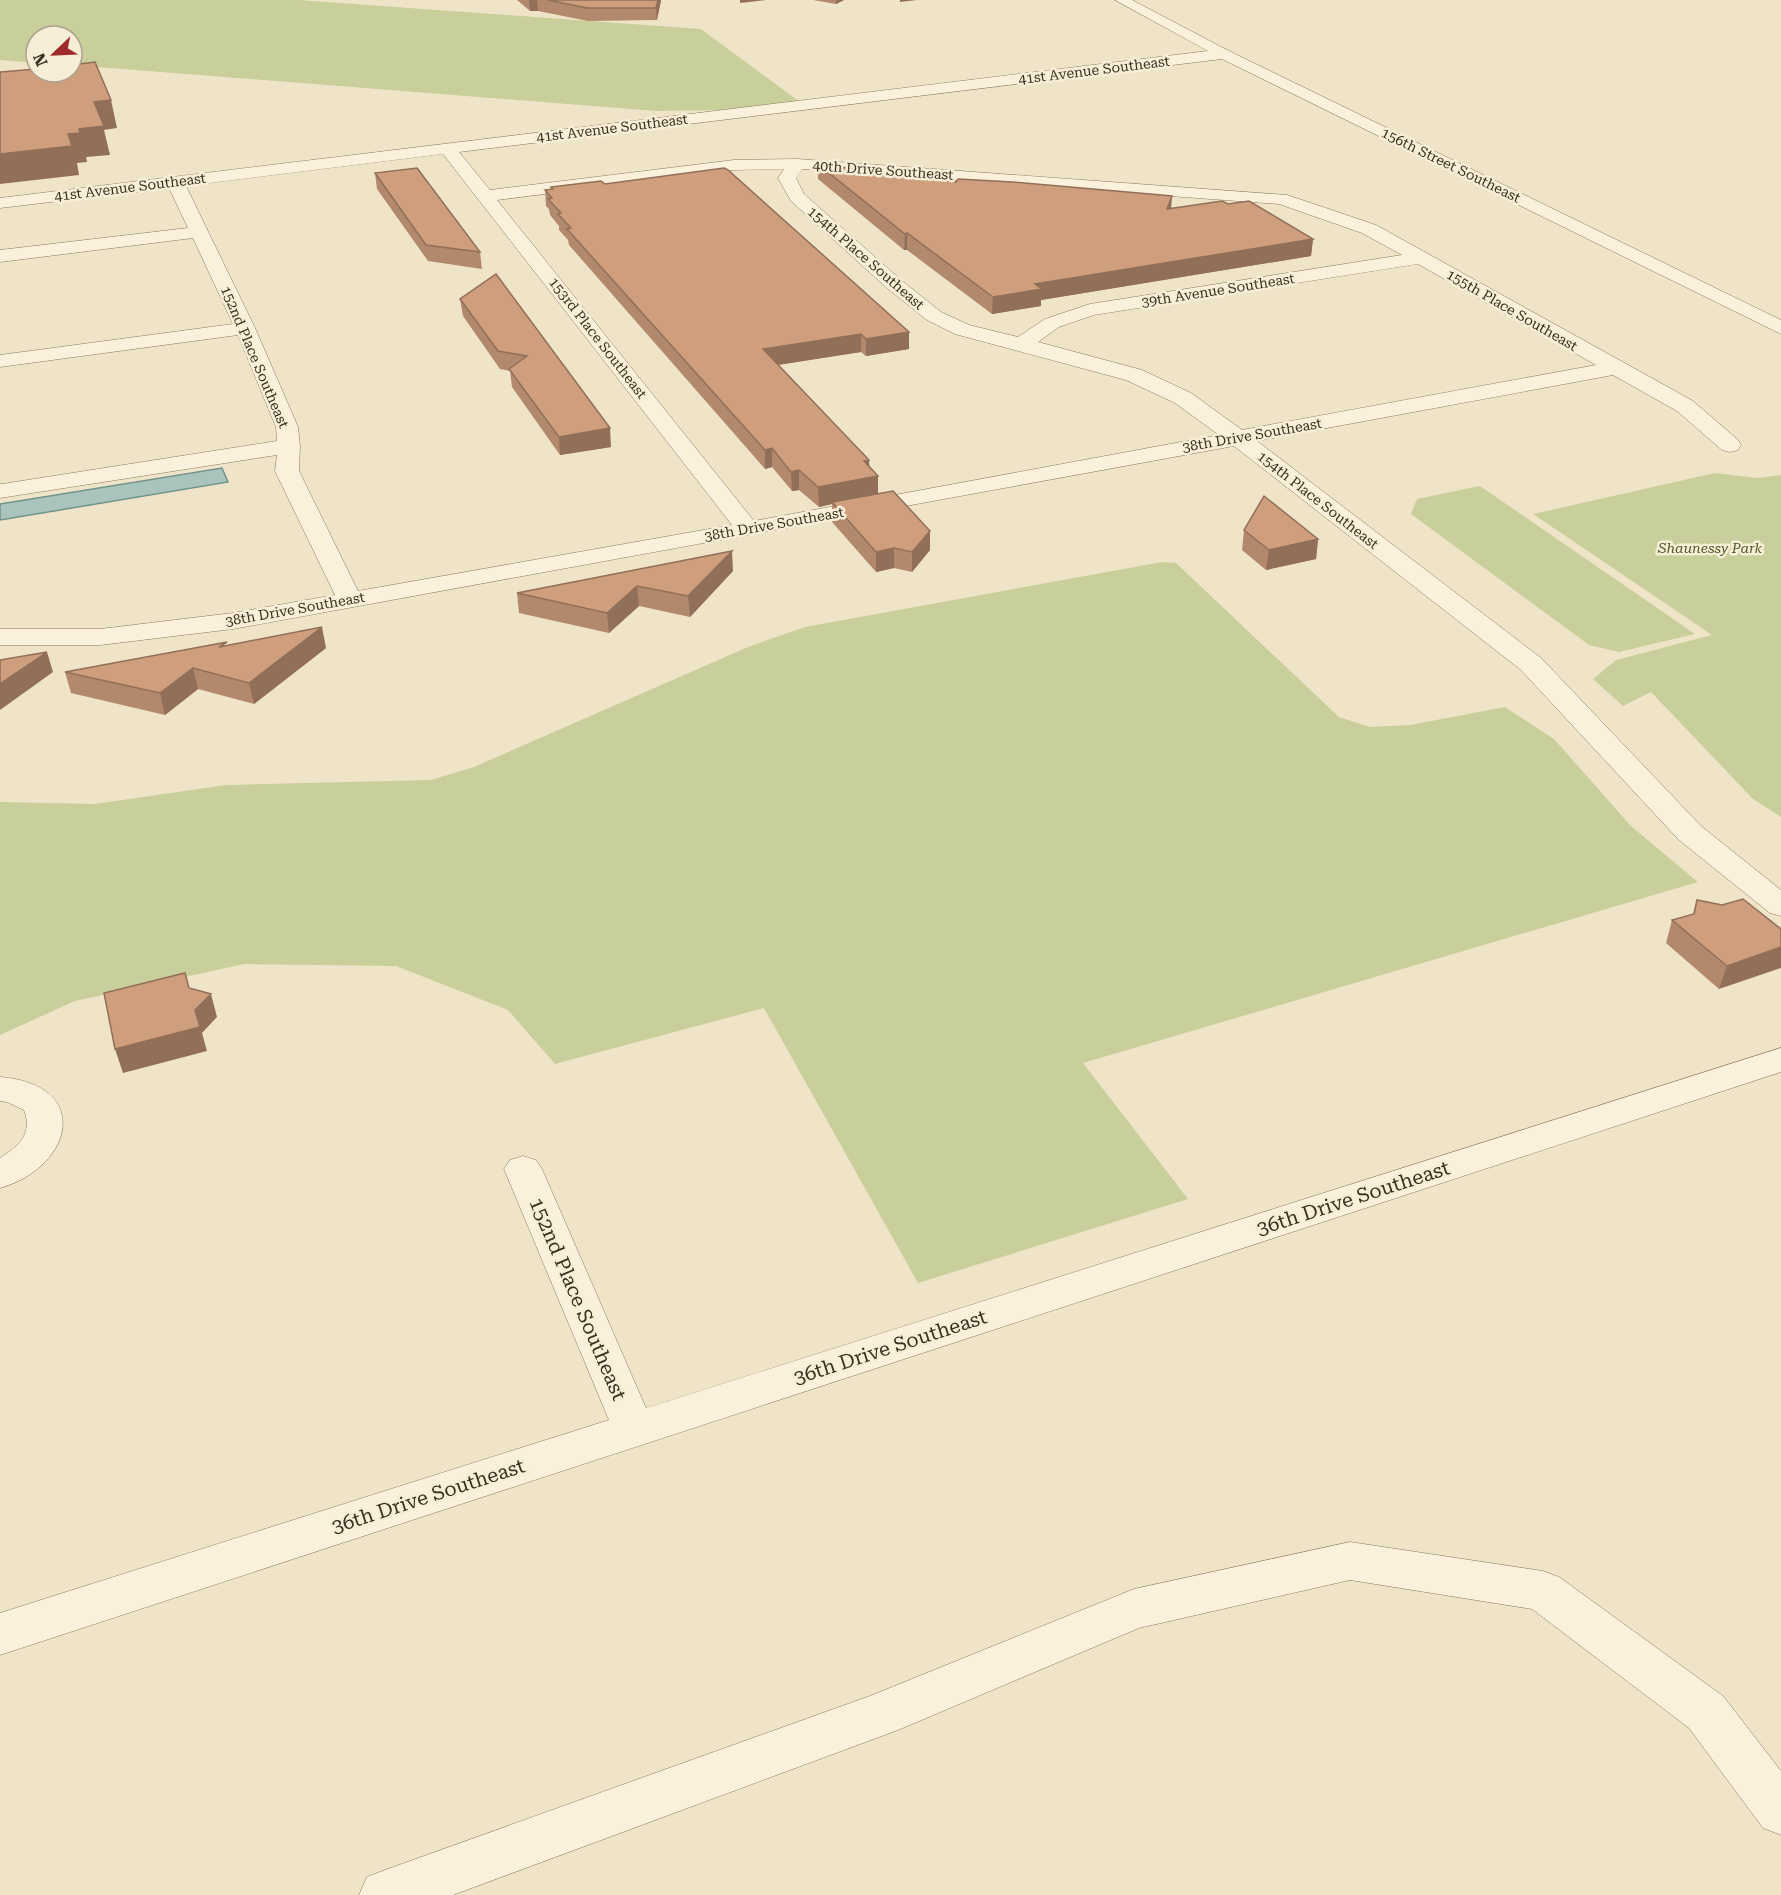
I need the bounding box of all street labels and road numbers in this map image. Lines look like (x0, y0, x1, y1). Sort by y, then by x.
street label: 41st Avenue Southeast (1017, 53, 1171, 87)
street label: 41st Avenue Southeast (535, 111, 689, 145)
street label: 156th Street Southeast (1379, 124, 1523, 206)
street label: 40th Drive Southeast (812, 157, 954, 183)
street label: 41st Avenue Southeast (53, 170, 207, 204)
street label: 154th Place Southeast (805, 203, 927, 313)
street label: 155th Place Southeast (1444, 266, 1580, 354)
street label: 39th Avenue Southeast (1140, 270, 1296, 310)
street label: 153rd Place Southeast (546, 274, 650, 402)
street label: 152nd Place Southeast (218, 284, 292, 430)
street label: 38th Drive Southeast (1181, 415, 1323, 455)
street label: 154th Place Southeast (1254, 448, 1382, 552)
street label: 38th Drive Southeast (703, 504, 845, 544)
street label: 38th Drive Southeast (224, 589, 366, 629)
street label: 36th Drive Southeast (1253, 1155, 1453, 1241)
street label: 152nd Place Southeast (524, 1194, 632, 1404)
street label: 36th Drive Southeast (790, 1304, 990, 1390)
street label: 36th Drive Southeast (328, 1453, 528, 1539)

